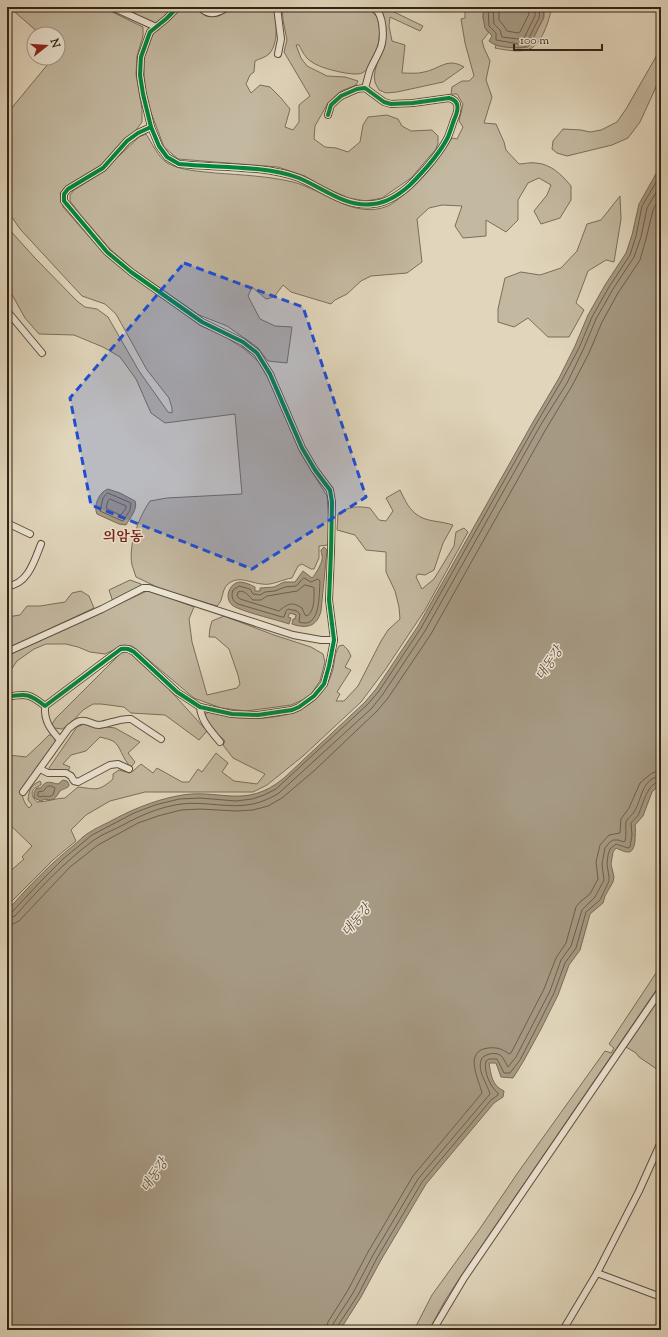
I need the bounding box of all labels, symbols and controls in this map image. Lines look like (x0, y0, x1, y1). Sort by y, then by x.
north arrow (26, 26, 66, 66)
scale bar (514, 26, 602, 52)
text: 100 m (520, 32, 549, 50)
text: N (45, 36, 64, 50)
district label: 의암동 (103, 528, 144, 548)
water label: 대동강 (532, 641, 569, 685)
water label: 대동강 (338, 899, 378, 941)
water label: 대동강 (137, 1153, 174, 1197)

